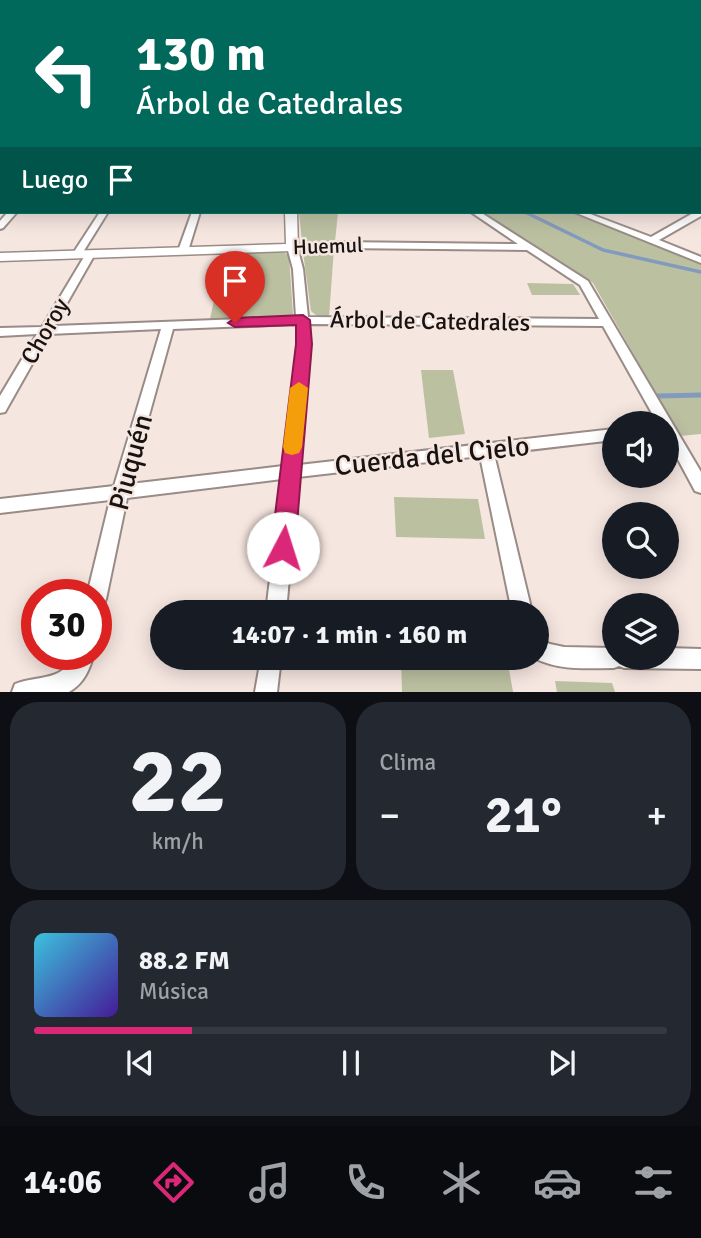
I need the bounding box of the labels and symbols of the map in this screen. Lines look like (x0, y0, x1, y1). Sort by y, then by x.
street label: Huemul (292, 232, 364, 260)
pin (205, 251, 265, 323)
street label: Choroy (14, 292, 76, 370)
street label: Árbol de Catedrales (330, 304, 530, 338)
street label: Piuquén (102, 410, 160, 514)
street label: Cuerda del Cielo (333, 429, 531, 483)
position arrow (246, 511, 320, 585)
speed limit sign: 30 (21, 579, 112, 670)

